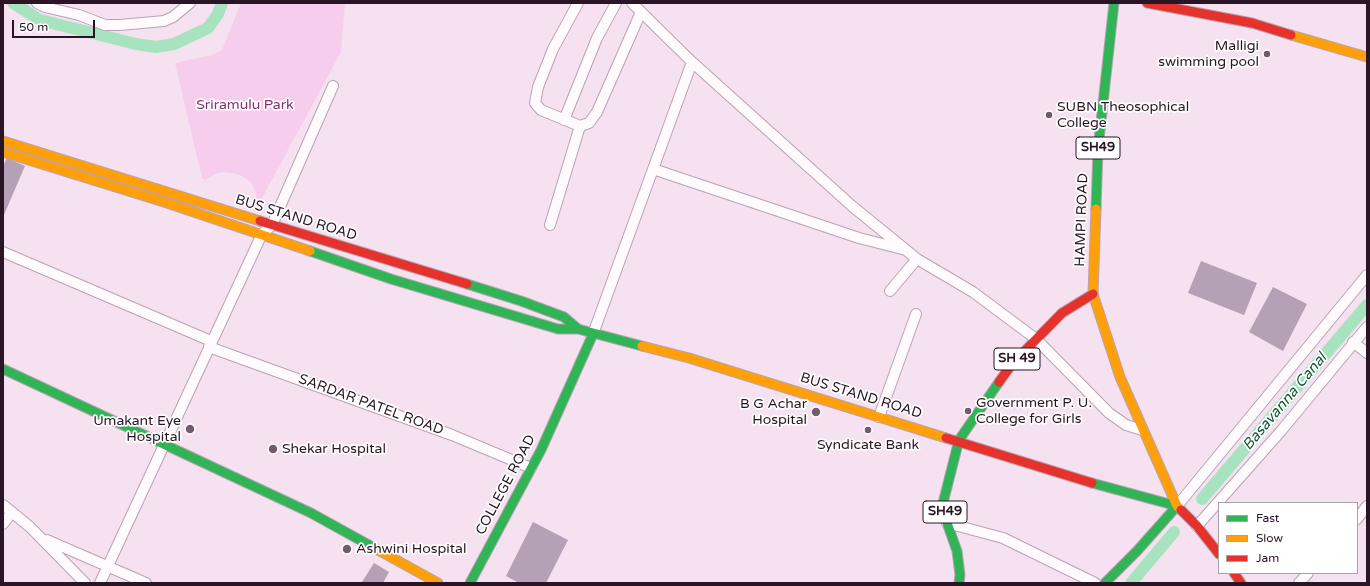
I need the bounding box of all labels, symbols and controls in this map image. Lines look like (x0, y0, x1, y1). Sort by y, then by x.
scale bar (14, 12, 97, 38)
text: 50 m (19, 20, 48, 34)
place label: Malligi swimming pool (1158, 38, 1259, 70)
marker: Malligi swimming pool (1262, 49, 1272, 59)
park label: Sriramulu Park (196, 97, 294, 113)
place label: SUBN Theosophical College (1057, 99, 1189, 132)
marker: SUBN Theosophical College (1044, 110, 1054, 120)
road number: SH49 (1076, 137, 1120, 159)
street label: HAMPI ROAD (1072, 173, 1092, 267)
street label: BUS STAND ROAD (233, 192, 359, 244)
road number: SH 49 (994, 348, 1040, 370)
water label: Basavanna Canal (1239, 350, 1331, 454)
street label: BUS STAND ROAD (798, 370, 924, 422)
street label: SARDAR PATEL ROAD (296, 371, 446, 439)
place label: Government P. U. College for Girls (976, 395, 1092, 428)
place label: B G Achar Hospital (740, 396, 807, 428)
marker: B G Achar Hospital (810, 406, 822, 418)
marker: Government P. U. College for Girls (963, 406, 973, 416)
place label: Umakant Eye Hospital (93, 413, 181, 446)
marker: Umakant Eye Hospital (184, 423, 196, 435)
marker: Syndicate Bank (863, 425, 873, 435)
street label: COLLEGE ROAD (473, 432, 539, 538)
place label: Syndicate Bank (817, 437, 919, 453)
place label: Shekar Hospital (282, 441, 386, 457)
marker: Shekar Hospital (267, 443, 279, 455)
road number: SH49 (923, 501, 967, 523)
legend (1218, 502, 1358, 574)
text: Fast (1256, 511, 1279, 525)
text: Slow (1256, 531, 1283, 545)
place label: Ashwini Hospital (356, 541, 466, 557)
marker: Ashwini Hospital (341, 543, 353, 555)
text: Jam (1256, 551, 1279, 565)

